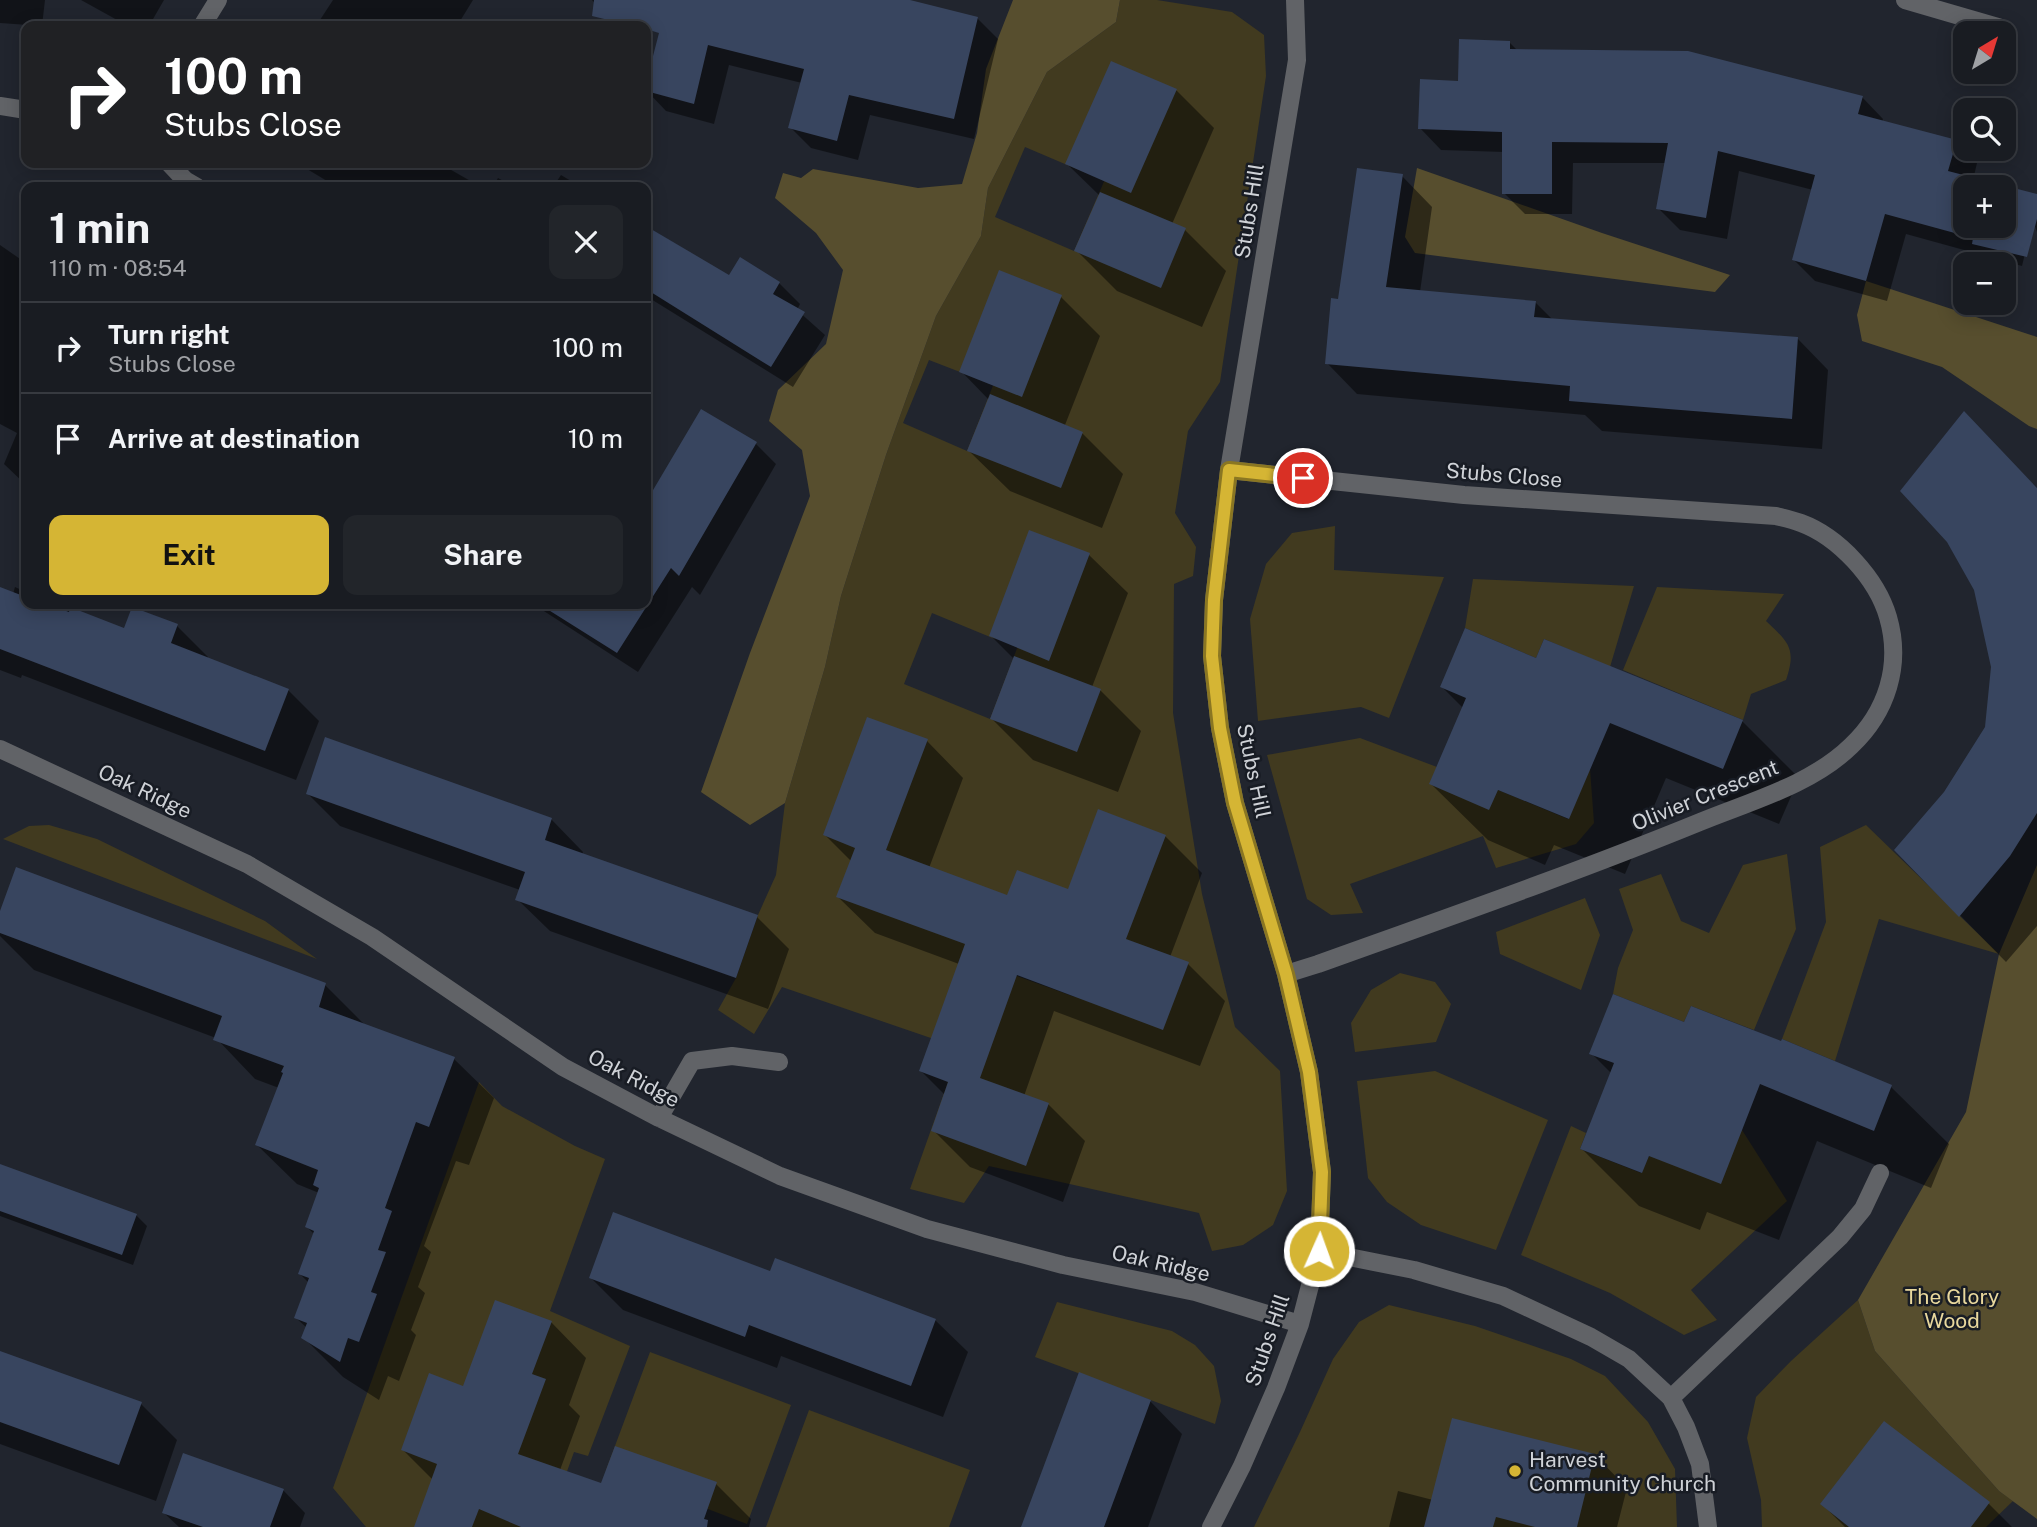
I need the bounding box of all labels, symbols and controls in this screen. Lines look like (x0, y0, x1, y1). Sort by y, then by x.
north arrow (1953, 21, 2016, 84)
map controls (1953, 21, 2016, 315)
text: 100 m (164, 47, 303, 105)
icon: right (49, 49, 140, 140)
button: search (1953, 98, 2016, 161)
text: Stubs Close (164, 106, 342, 143)
street label: Stubs Hill (1229, 162, 1269, 260)
button: + (1953, 175, 2016, 238)
text: 1 min (49, 203, 150, 252)
button: close (549, 205, 623, 279)
button: − (1953, 252, 2016, 315)
text: 110 m · 08:54 (49, 254, 187, 281)
text: Turn right (108, 319, 230, 350)
icon: right (49, 329, 87, 367)
text: 100 m (552, 332, 623, 363)
text: Stubs Close (108, 350, 236, 377)
icon: arrive (49, 420, 87, 458)
text: Arrive at destination (108, 423, 360, 454)
text: 10 m (568, 423, 623, 454)
pin (1273, 448, 1333, 508)
street label: Stubs Close (1445, 457, 1563, 493)
icon: arrive (1284, 459, 1322, 497)
button: Exit (49, 515, 329, 595)
button: Share (343, 515, 623, 595)
street label: Stubs Hill (1232, 721, 1276, 821)
street label: Olivier Crescent (1628, 754, 1782, 836)
street label: Oak Ridge (94, 759, 196, 823)
street label: Oak Ridge (584, 1043, 684, 1113)
position arrow (1282, 1214, 1356, 1288)
street label: Oak Ridge (1109, 1240, 1213, 1286)
park label: The Glory Wood (1905, 1284, 1999, 1333)
street label: Stubs Hill (1240, 1291, 1294, 1389)
place label: Harvest Community Church (1529, 1447, 1716, 1496)
marker: Harvest Community Church (1507, 1463, 1523, 1479)

